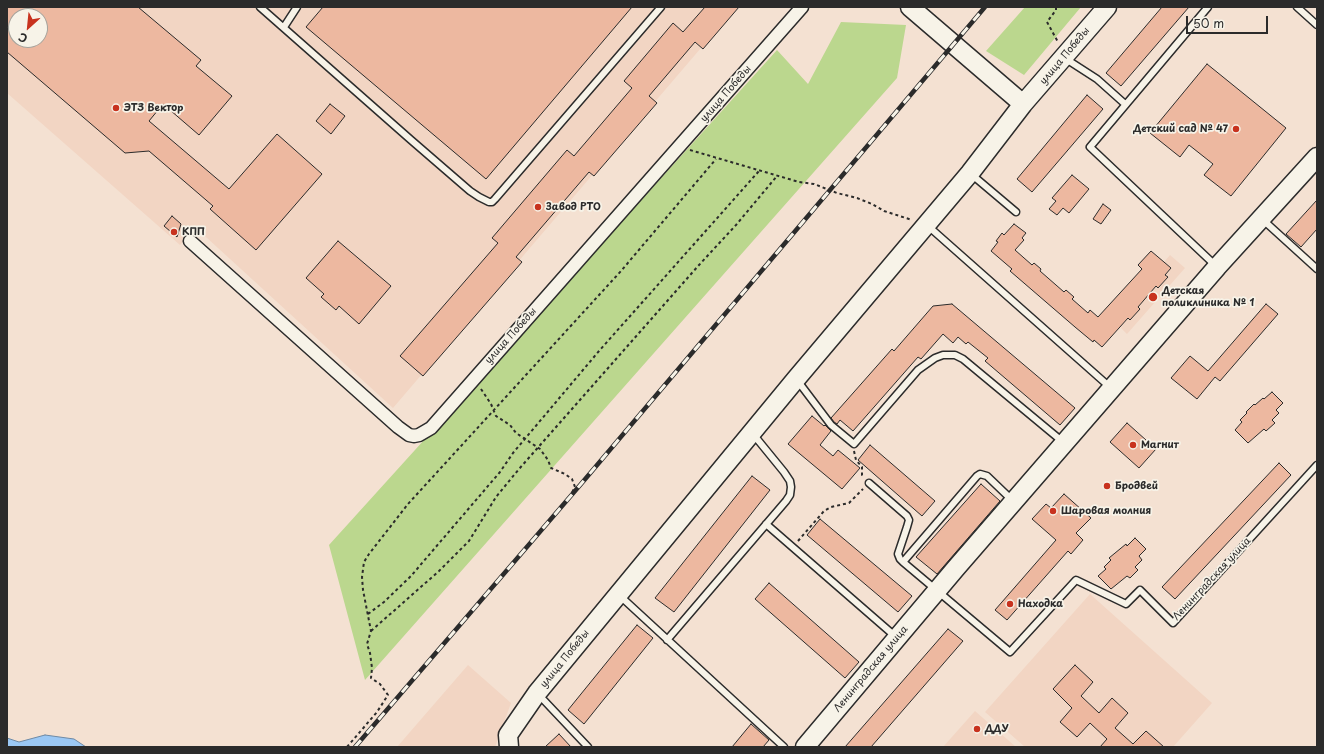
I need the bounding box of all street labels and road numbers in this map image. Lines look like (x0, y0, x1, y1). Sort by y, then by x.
street label: улица Победы (1038, 25, 1092, 87)
street label: улица Победы (698, 63, 754, 125)
street label: улица Победы (483, 306, 539, 366)
street label: Ленинградская улица (1171, 535, 1253, 623)
street label: Ленинградская улица (831, 623, 911, 715)
street label: улица Победы (538, 628, 592, 690)

